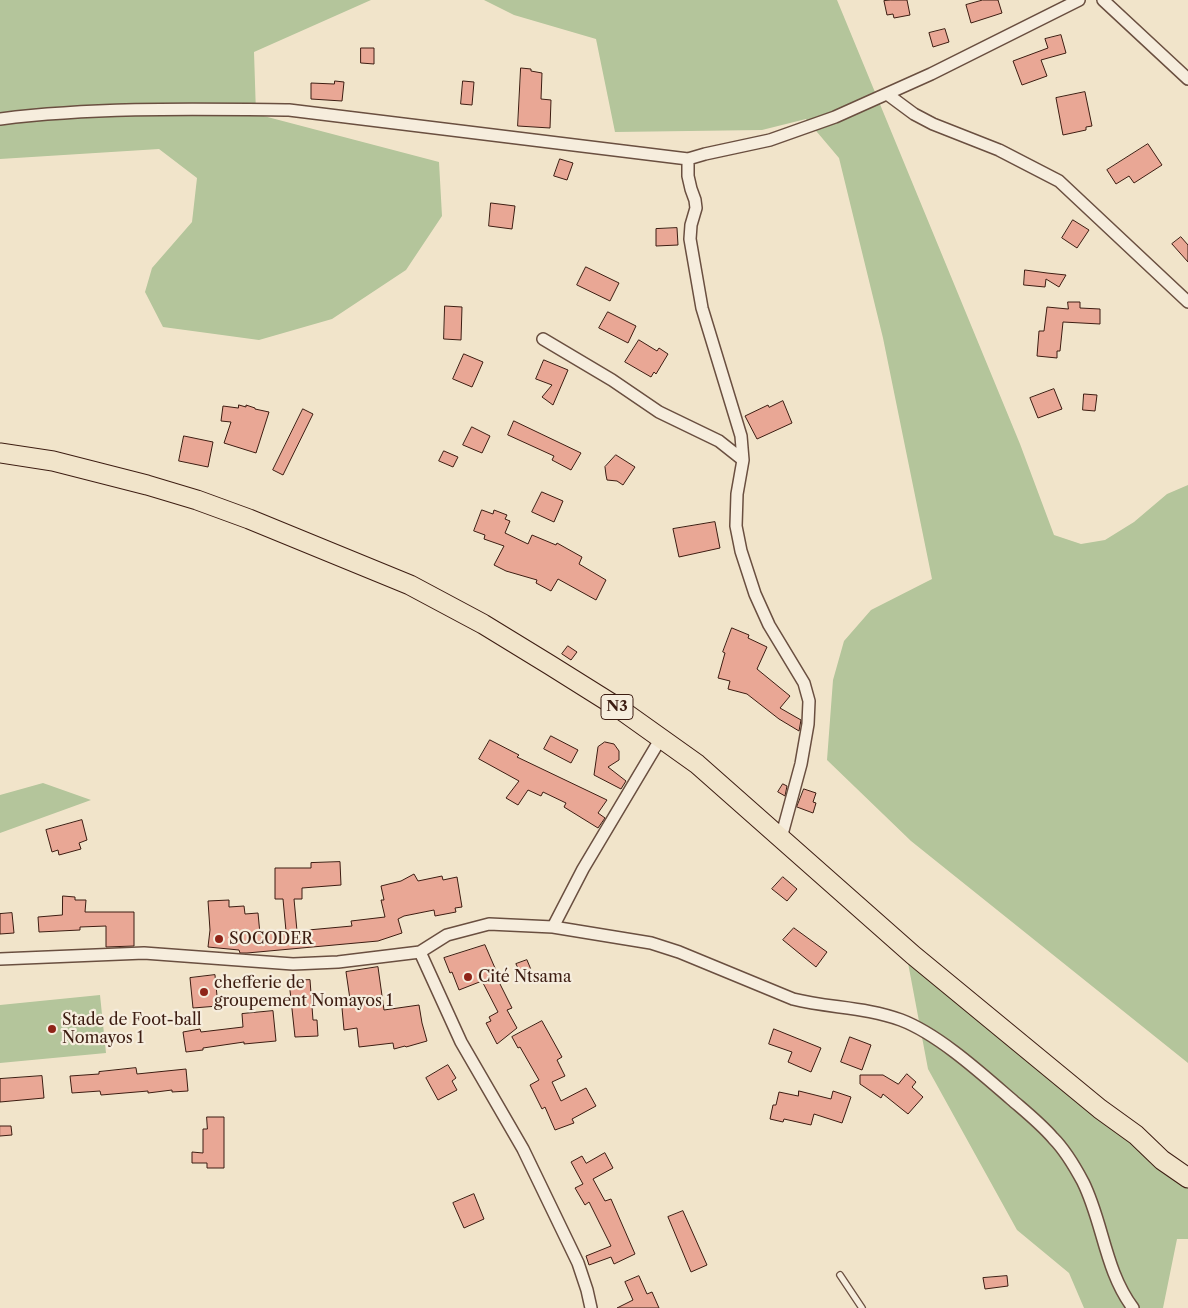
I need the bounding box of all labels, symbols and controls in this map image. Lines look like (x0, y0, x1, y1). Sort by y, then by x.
road number: N3 (601, 694, 633, 720)
place label: SOCODER (229, 929, 313, 949)
marker: SOCODER (213, 933, 225, 945)
place label: Cité Ntsama (478, 967, 571, 987)
marker: Cité Ntsama (462, 971, 474, 983)
place label: chefferie de groupement Nomayos 1 (214, 973, 393, 1011)
marker: chefferie de groupement Nomayos 1 (198, 986, 210, 998)
place label: Stade de Foot-ball Nomayos 1 (62, 1010, 202, 1048)
marker: Stade de Foot-ball Nomayos 1 (46, 1023, 58, 1035)

